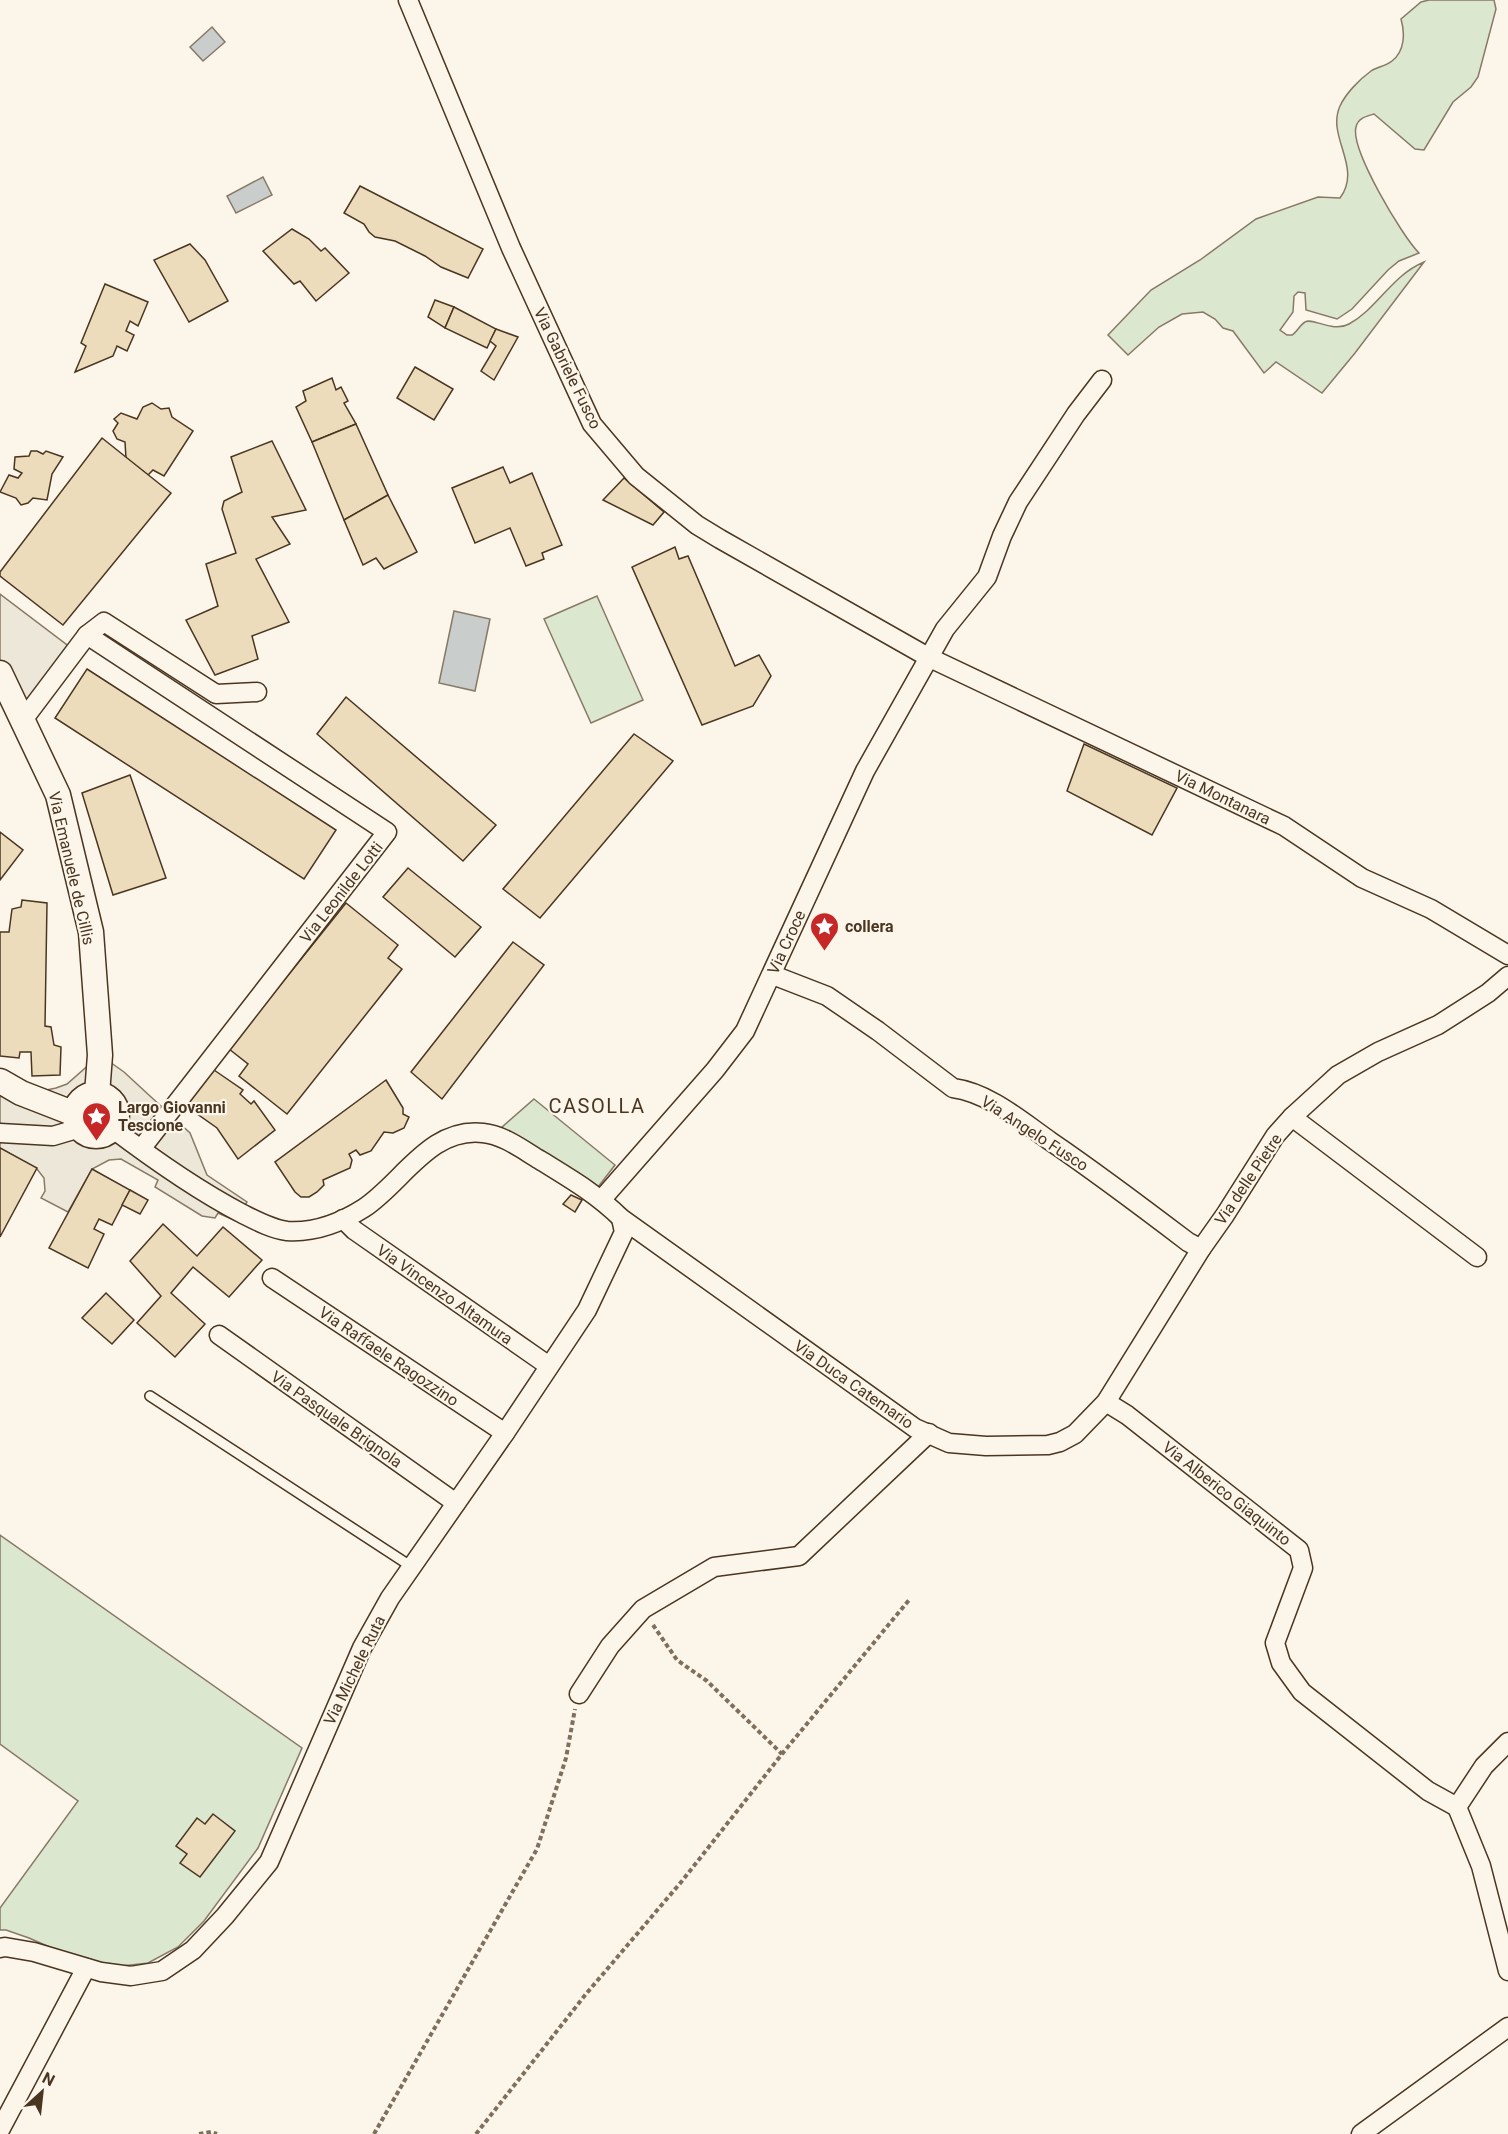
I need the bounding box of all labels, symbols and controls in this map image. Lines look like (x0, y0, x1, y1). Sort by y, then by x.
street label: Via Gabriele Fusco (530, 304, 605, 432)
street label: Via Montanara (1172, 766, 1274, 829)
street label: Via Emanuele de Cillis (45, 790, 98, 947)
street label: Via Leonilde Lotti (296, 838, 387, 947)
street label: Via Croce (763, 907, 810, 977)
place icon: collera (808, 910, 840, 952)
place label: collera (845, 917, 894, 936)
street label: Via Angelo Fusco (978, 1092, 1092, 1175)
district label: CASOLLA (549, 1094, 645, 1118)
place label: Largo Giovanni Tescione (118, 1098, 226, 1135)
place icon: Largo Giovanni Tescione (81, 1100, 113, 1142)
street label: Via delle Pietre (1211, 1130, 1286, 1229)
street label: Via Vincenzo Altamura (373, 1240, 516, 1348)
street label: Via Raffaele Ragozzino (315, 1303, 462, 1410)
street label: Via Duca Catemario (790, 1336, 917, 1433)
street label: Via Pasquale Brignola (268, 1367, 406, 1472)
street label: Via Alberico Giaquinto (1159, 1437, 1295, 1549)
street label: Via Michele Ruta (320, 1612, 389, 1728)
north arrow (12, 2062, 72, 2122)
text: N (39, 2068, 58, 2090)

